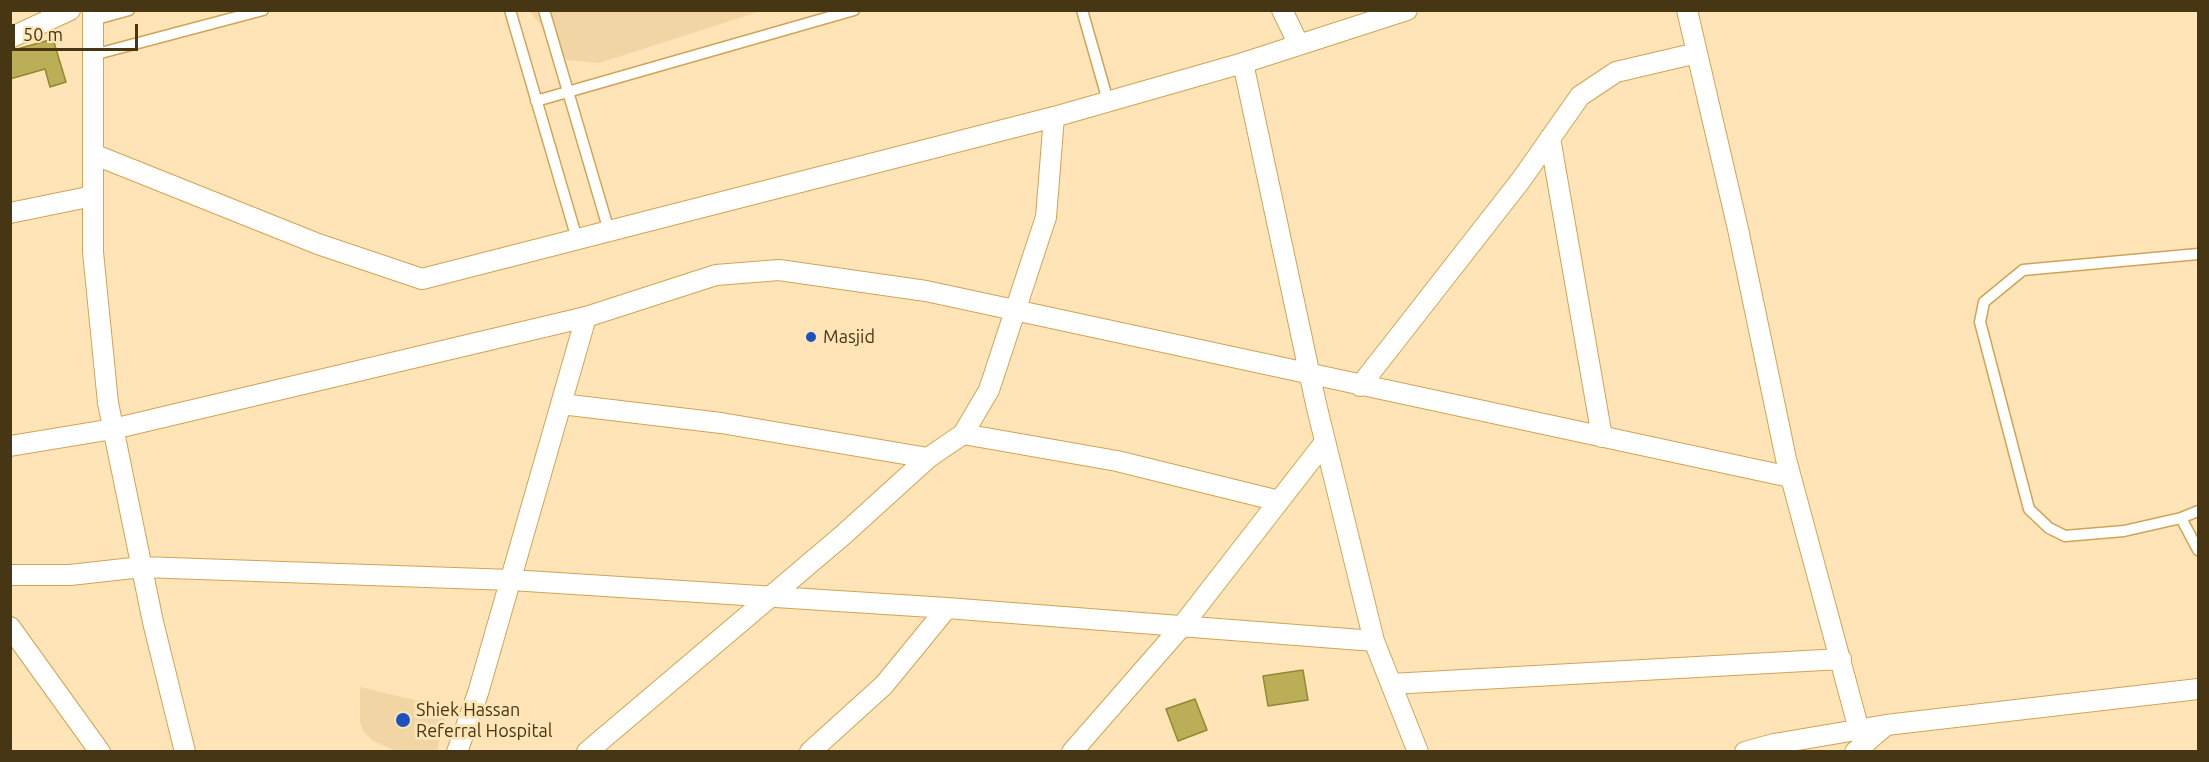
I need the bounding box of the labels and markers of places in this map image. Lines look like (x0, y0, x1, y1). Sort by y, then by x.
place label: Masjid (823, 326, 875, 348)
marker: Masjid (804, 330, 818, 344)
place label: Shiek Hassan Referral Hospital (416, 699, 552, 742)
marker: Shiek Hassan Referral Hospital (394, 711, 412, 729)

